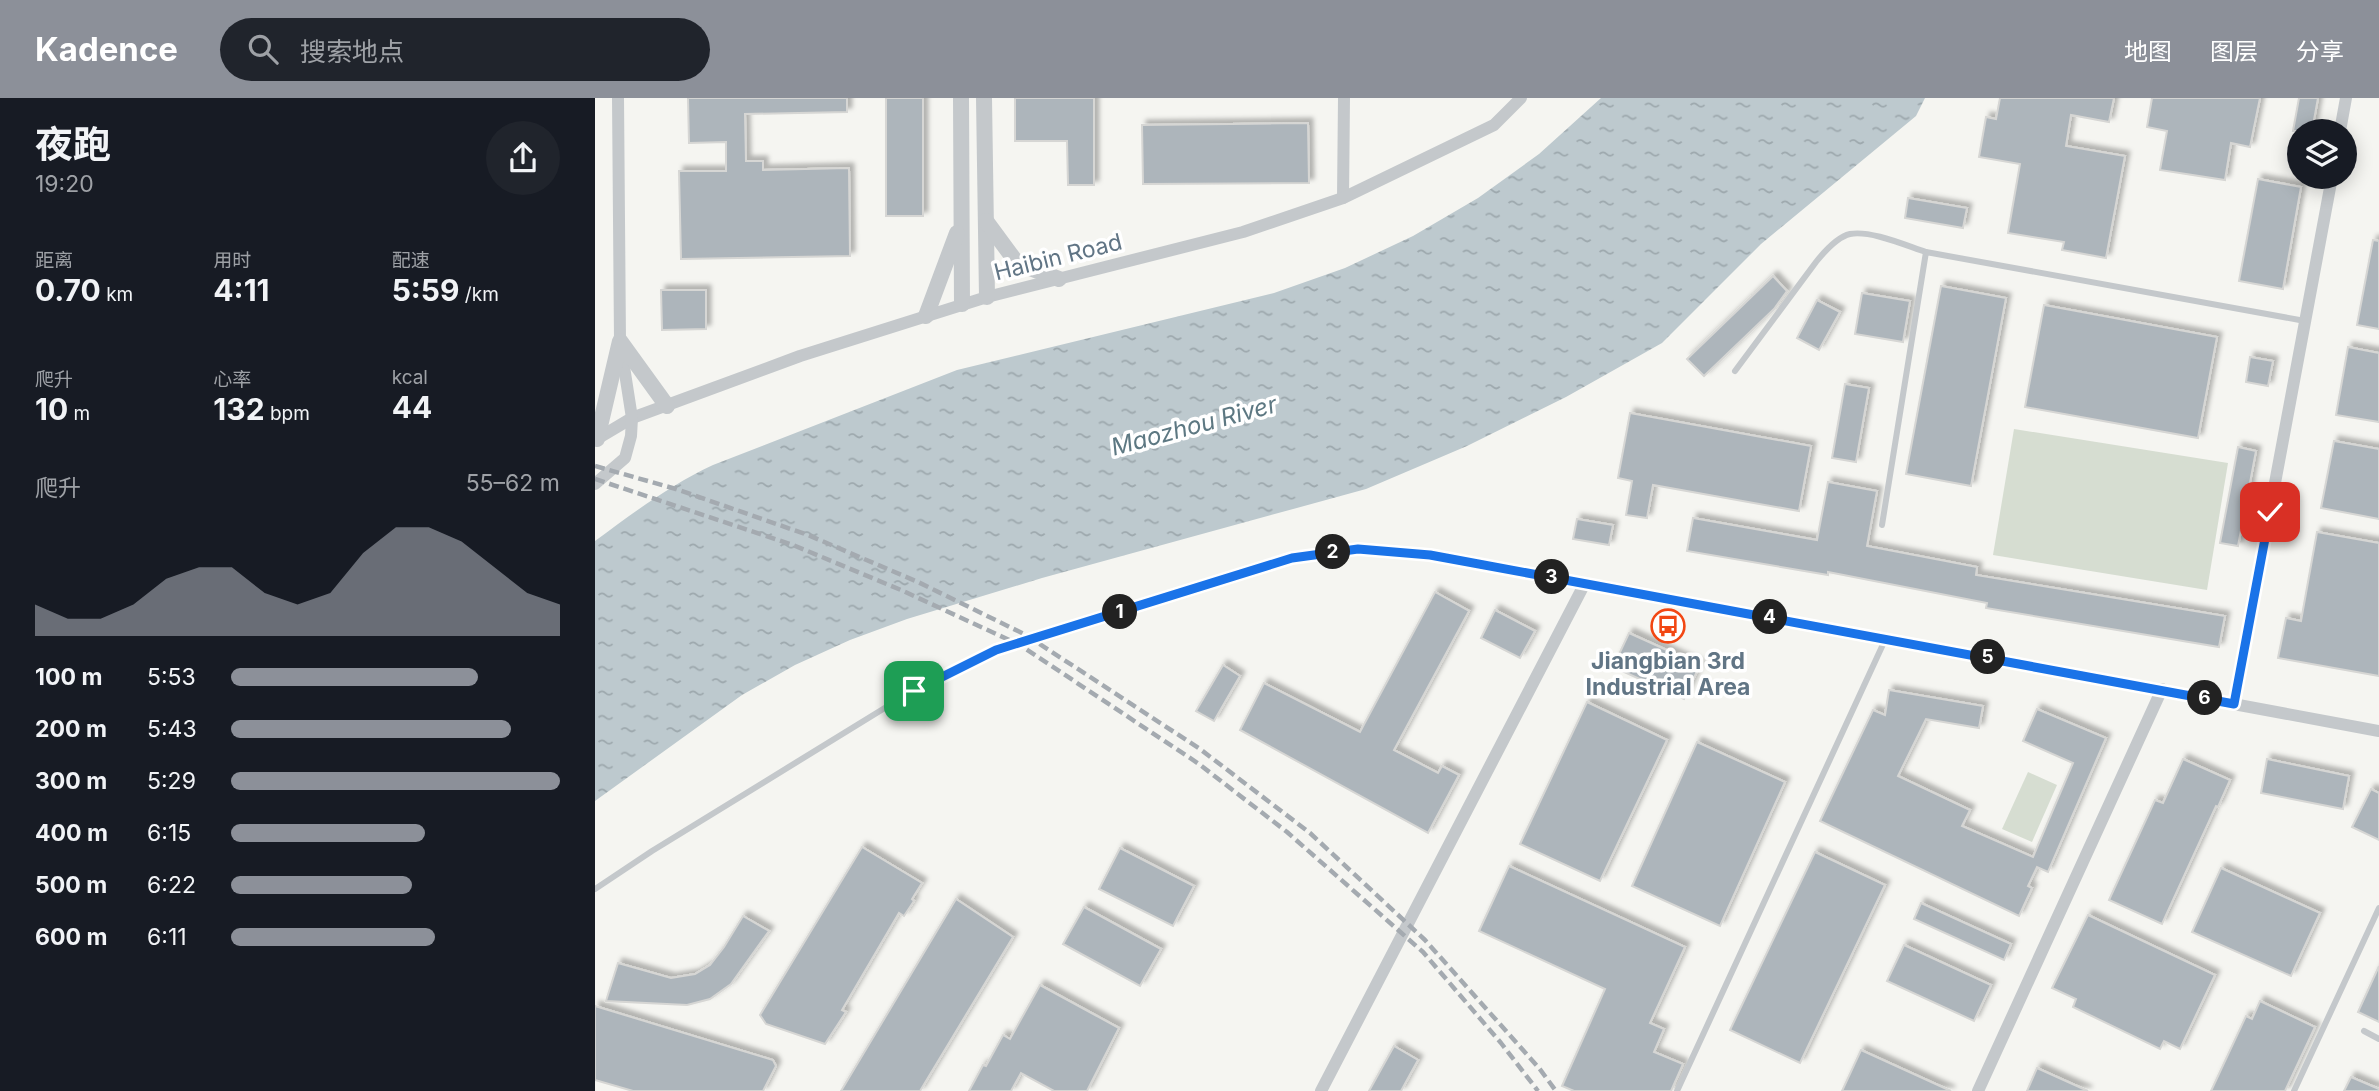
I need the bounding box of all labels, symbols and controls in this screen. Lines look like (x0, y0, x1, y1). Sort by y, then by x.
search box (220, 18, 710, 81)
text: Kadence (35, 29, 178, 69)
icon: search (244, 30, 282, 68)
text: 搜索地点 (300, 36, 404, 67)
text: 地图 (2124, 37, 2172, 66)
text: 图层 (2210, 37, 2258, 66)
text: 分享 (2296, 37, 2344, 66)
map controls (2287, 119, 2357, 189)
button: layers (2287, 119, 2357, 189)
text: 夜跑 (35, 121, 111, 167)
button: share (486, 121, 560, 195)
text: 19:20 (35, 170, 94, 198)
street label: Haibin Road (991, 228, 1125, 286)
text: 距离 (35, 249, 73, 272)
text: 用时 (213, 249, 251, 272)
text: 配速 (392, 249, 430, 272)
text: 0.70 (35, 272, 101, 308)
text: 4:11 (213, 272, 270, 308)
text: 5:59 (392, 272, 460, 308)
text: km (101, 283, 133, 306)
text: /km (460, 283, 499, 306)
text: kcal (392, 366, 428, 389)
text: 爬升 (35, 368, 73, 391)
text: 心率 (213, 368, 251, 391)
text: 44 (392, 389, 432, 425)
water label: Maozhou River (1108, 389, 1281, 462)
text: 10 (35, 391, 68, 427)
text: 132 (213, 391, 265, 427)
text: m (68, 402, 90, 425)
text: bpm (265, 402, 310, 425)
text: 55–62 m (466, 469, 560, 497)
text: 爬升 (35, 474, 81, 502)
pin (2240, 482, 2300, 542)
icon: check (2251, 493, 2289, 531)
pin: 2 (1315, 534, 1351, 570)
text: 2 (1327, 540, 1338, 563)
pin: 3 (1535, 560, 1569, 594)
text: 3 (1545, 565, 1558, 588)
pin: 1 (1103, 594, 1137, 630)
text: 1 (1115, 600, 1124, 623)
pin: 4 (1753, 600, 1787, 634)
text: 4 (1763, 605, 1776, 628)
bus stop icon: Jiangbian 3rd Industrial Area (1649, 607, 1687, 645)
pin: 5 (1971, 640, 2005, 674)
text: 5 (1981, 645, 1994, 668)
place label: Jiangbian 3rd Industrial Area (1586, 647, 1750, 701)
pin (884, 661, 944, 721)
text: 100 m (35, 663, 102, 691)
text: 5:53 (147, 663, 196, 691)
icon: arrive (895, 672, 933, 710)
pin: 6 (2187, 680, 2223, 716)
text: 6 (2198, 686, 2211, 709)
text: 200 m (35, 715, 107, 743)
text: 5:43 (147, 715, 197, 743)
text: 300 m (35, 767, 107, 795)
text: 5:29 (147, 767, 196, 795)
text: 400 m (35, 819, 108, 847)
text: 6:15 (147, 819, 191, 847)
text: 500 m (35, 871, 107, 899)
text: 6:22 (147, 871, 196, 899)
text: 600 m (35, 923, 107, 951)
text: 6:11 (147, 923, 187, 951)

